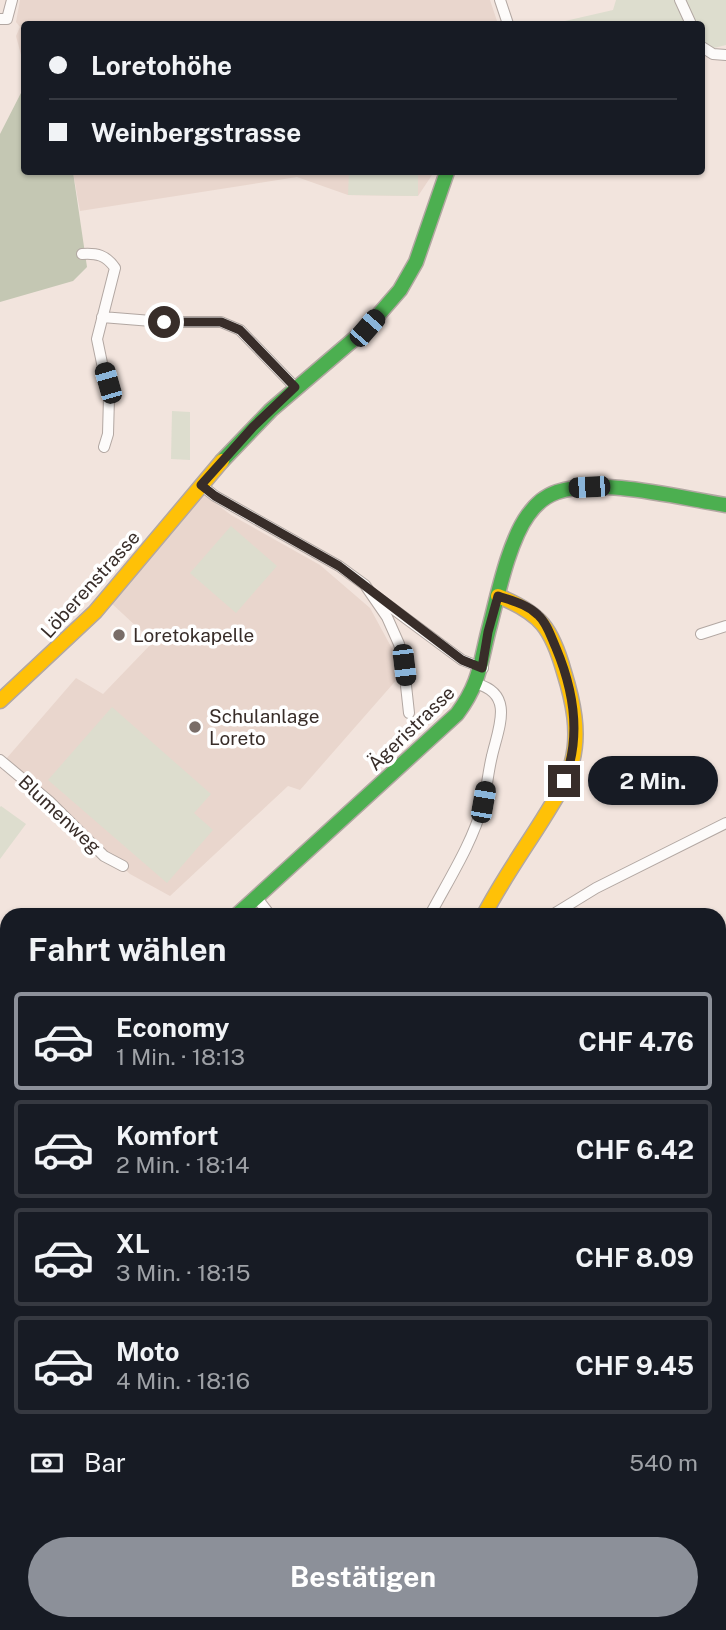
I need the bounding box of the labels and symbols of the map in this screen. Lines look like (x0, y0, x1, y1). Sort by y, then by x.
car (346, 305, 389, 351)
route start (148, 306, 180, 338)
car (93, 360, 124, 406)
car (568, 475, 611, 499)
street label: Löberenstrasse (36, 526, 144, 642)
place label: Loretokapelle (133, 624, 254, 646)
marker: Loretokapelle (111, 627, 127, 643)
car (392, 643, 417, 687)
street label: Ägeristrasse (363, 681, 459, 775)
place label: Schulanlage Loreto (209, 705, 320, 749)
marker: Schulanlage Loreto (187, 719, 203, 735)
callout: 2 Min. (588, 756, 718, 806)
route end (548, 765, 580, 797)
street label: Blumenweg (14, 770, 106, 858)
car (470, 779, 497, 825)

